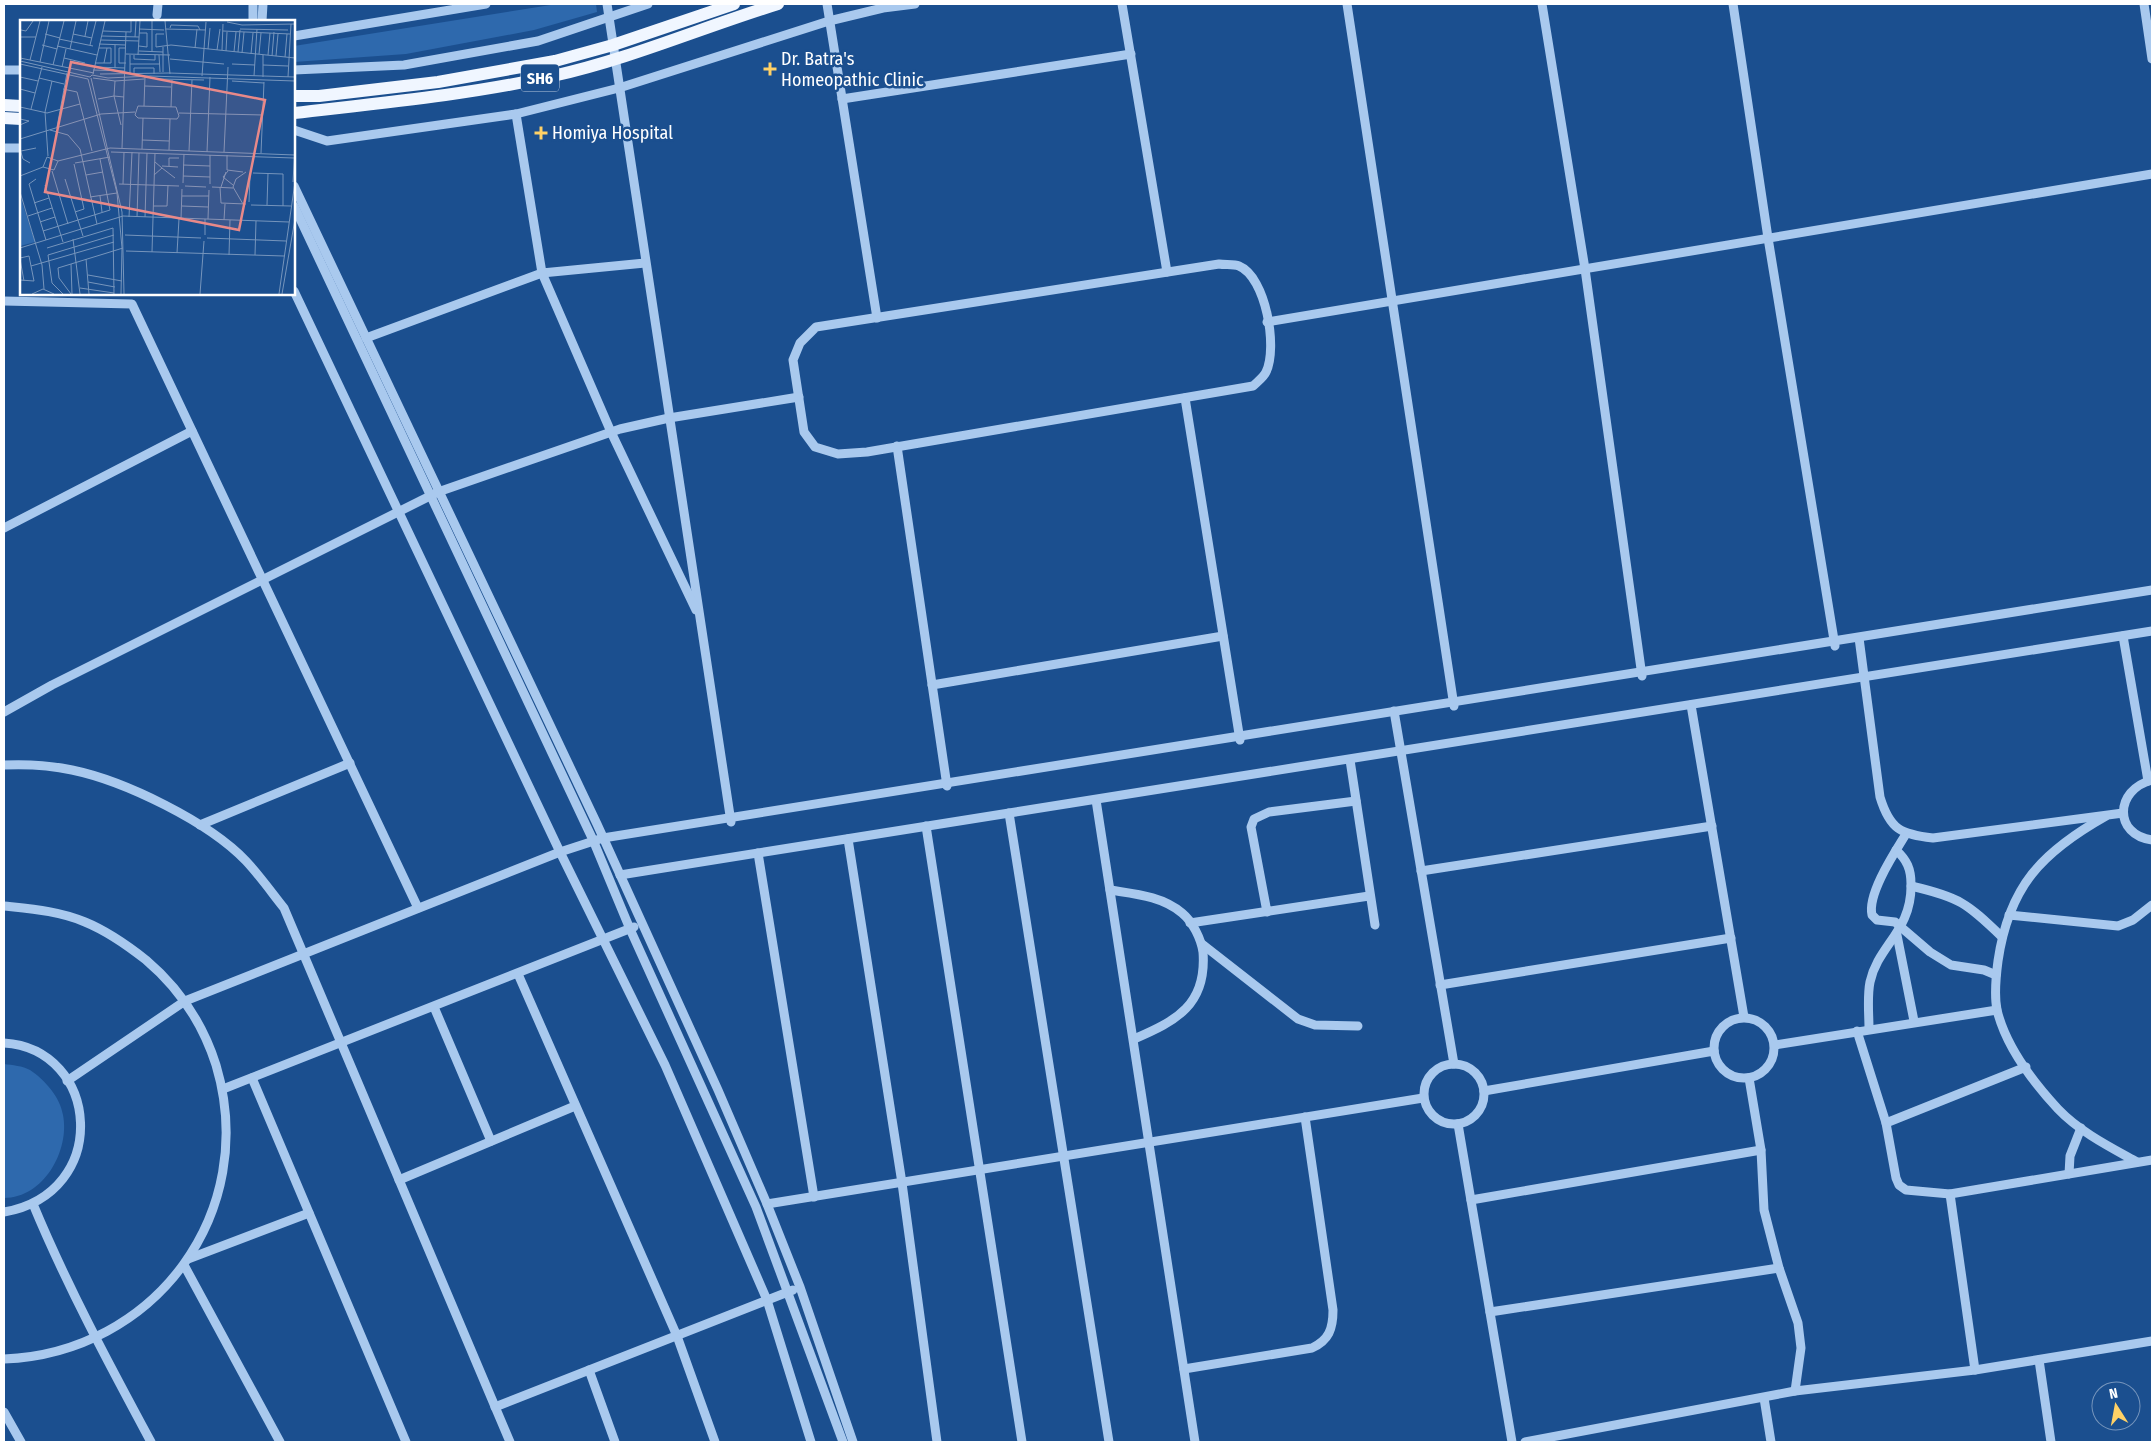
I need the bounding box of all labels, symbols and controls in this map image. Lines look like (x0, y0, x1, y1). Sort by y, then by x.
inset map (20, 20, 295, 295)
place label: Dr. Batra's Homeopathic Clinic (781, 48, 924, 91)
marker: Dr. Batra's Homeopathic Clinic (763, 62, 777, 76)
road number: SH6 (521, 64, 559, 92)
place label: Homiya Hospital (552, 122, 673, 144)
marker: Homiya Hospital (534, 126, 548, 140)
north arrow (2091, 1381, 2141, 1431)
text: N (2108, 1385, 2119, 1403)

